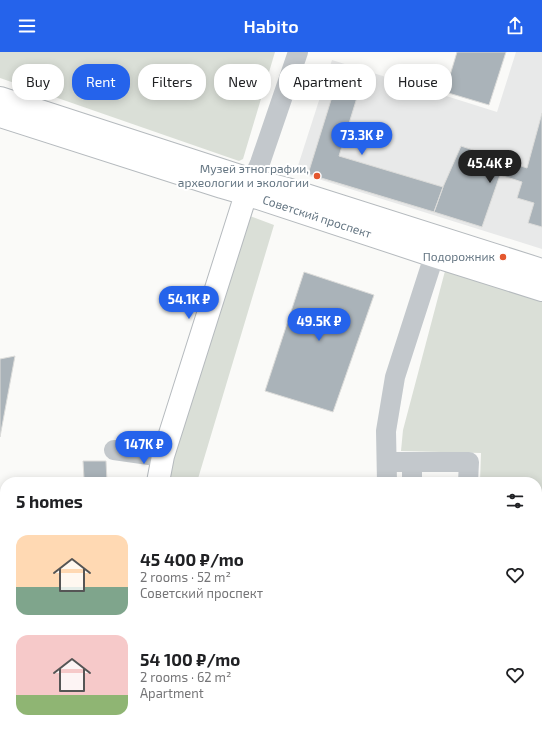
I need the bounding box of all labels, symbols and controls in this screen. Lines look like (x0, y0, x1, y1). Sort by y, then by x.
icon: menu (16, 15, 38, 37)
text: Habito (243, 15, 299, 37)
icon: share (504, 15, 526, 37)
chip: Buy (12, 64, 64, 100)
chip: Rent (72, 64, 130, 100)
chip: Filters (138, 64, 206, 100)
chip: New (214, 64, 271, 100)
chip: Apartment (279, 64, 376, 100)
chip: House (384, 64, 452, 100)
pin: 73.3K ₽ (325, 122, 399, 156)
text: 73.3K ₽ (340, 127, 384, 143)
pin: 45.4K ₽ (453, 150, 527, 184)
text: 45.4K ₽ (467, 155, 513, 171)
place label: Музей этнографии, археологии и экологии (178, 161, 309, 189)
marker: Музей этнографии, археологии и экологии (312, 171, 322, 181)
street label: Советский проспект (261, 192, 374, 240)
place label: Подорожник (423, 249, 496, 263)
marker: Подорожник (498, 252, 508, 262)
pin: 54.1K ₽ (152, 286, 226, 320)
text: 54.1K ₽ (168, 291, 210, 307)
pin: 49.5K ₽ (282, 308, 356, 342)
text: 49.5K ₽ (297, 313, 341, 329)
pin: 147K ₽ (111, 431, 177, 465)
text: 147K ₽ (124, 436, 164, 452)
icon: filters (504, 490, 526, 512)
text: 5 homes (16, 491, 83, 511)
text: 45 400 ₽/mo (140, 549, 244, 569)
icon: home (48, 551, 96, 599)
icon: heart (504, 564, 526, 586)
text: 2 rooms · 52 m² (140, 569, 231, 585)
text: Советский проспект (140, 585, 263, 601)
text: 54 100 ₽/mo (140, 649, 240, 669)
icon: home (48, 651, 96, 699)
icon: heart (504, 664, 526, 686)
text: 2 rooms · 62 m² (140, 669, 231, 685)
text: Apartment (140, 685, 204, 701)

